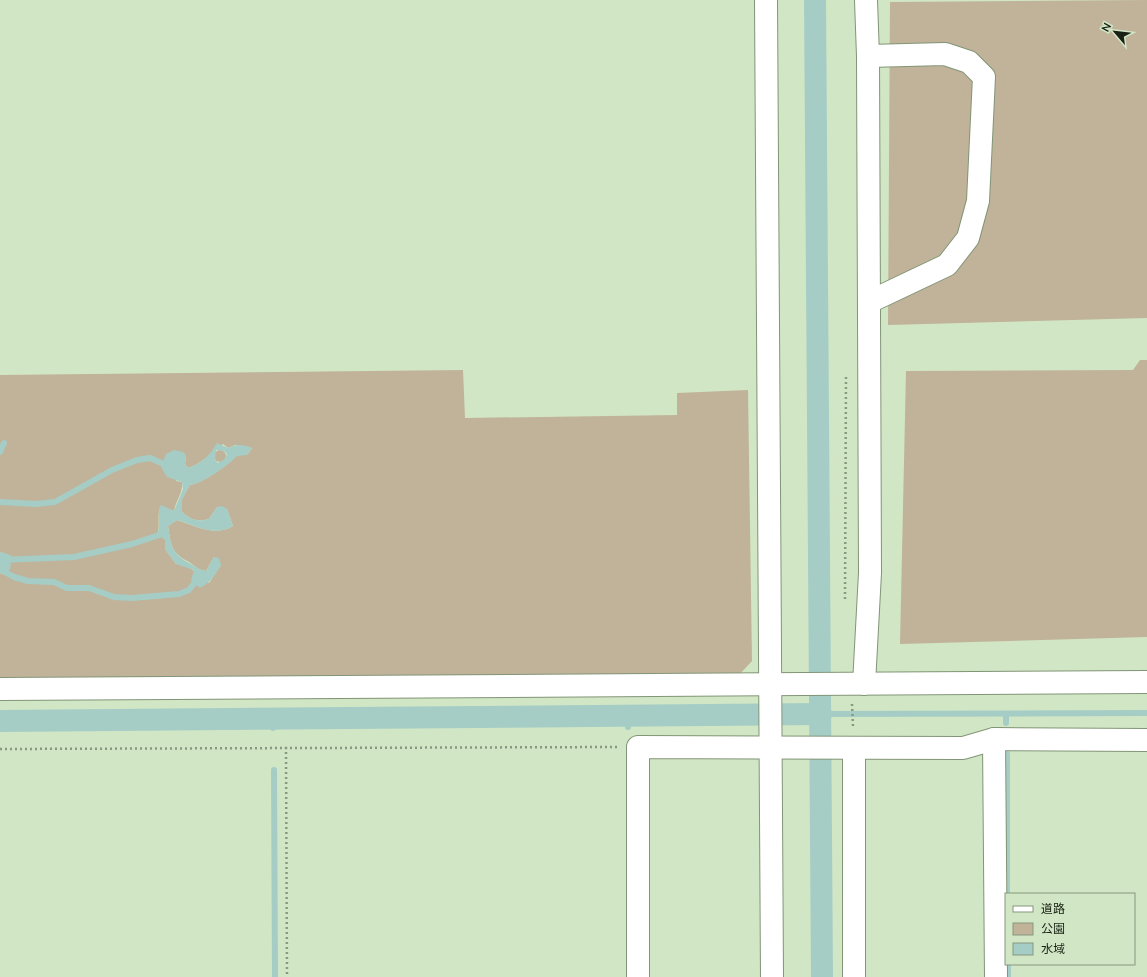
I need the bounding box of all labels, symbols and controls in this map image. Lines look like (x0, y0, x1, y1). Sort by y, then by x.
north arrow (1095, 12, 1135, 52)
text: N (1098, 20, 1115, 35)
legend (1005, 893, 1135, 965)
text: 道路 (1041, 901, 1065, 917)
text: 公園 (1041, 921, 1065, 937)
text: 水域 (1041, 941, 1065, 957)

